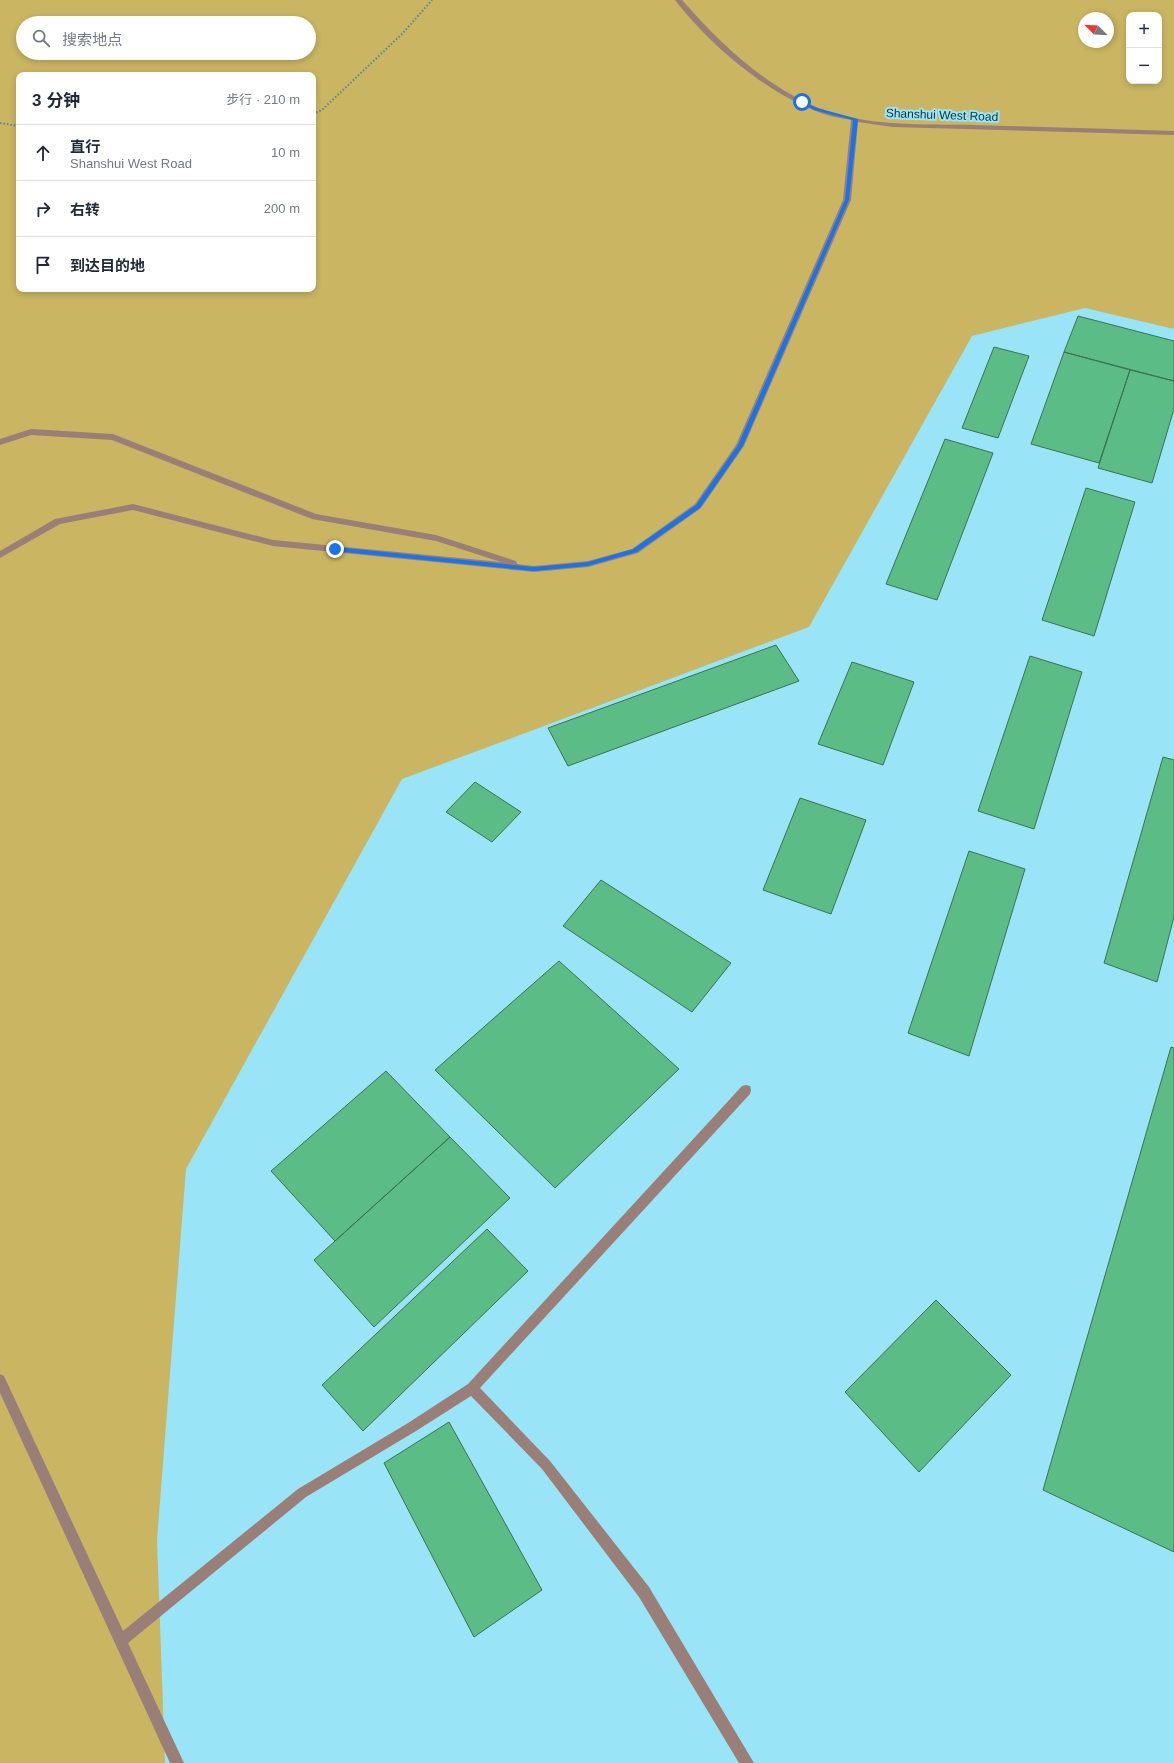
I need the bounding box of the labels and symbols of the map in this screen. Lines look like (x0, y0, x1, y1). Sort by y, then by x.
north arrow (1078, 12, 1114, 48)
route start (793, 93, 811, 111)
street label: Shanshui West Road (886, 106, 998, 124)
route end (326, 540, 344, 558)

